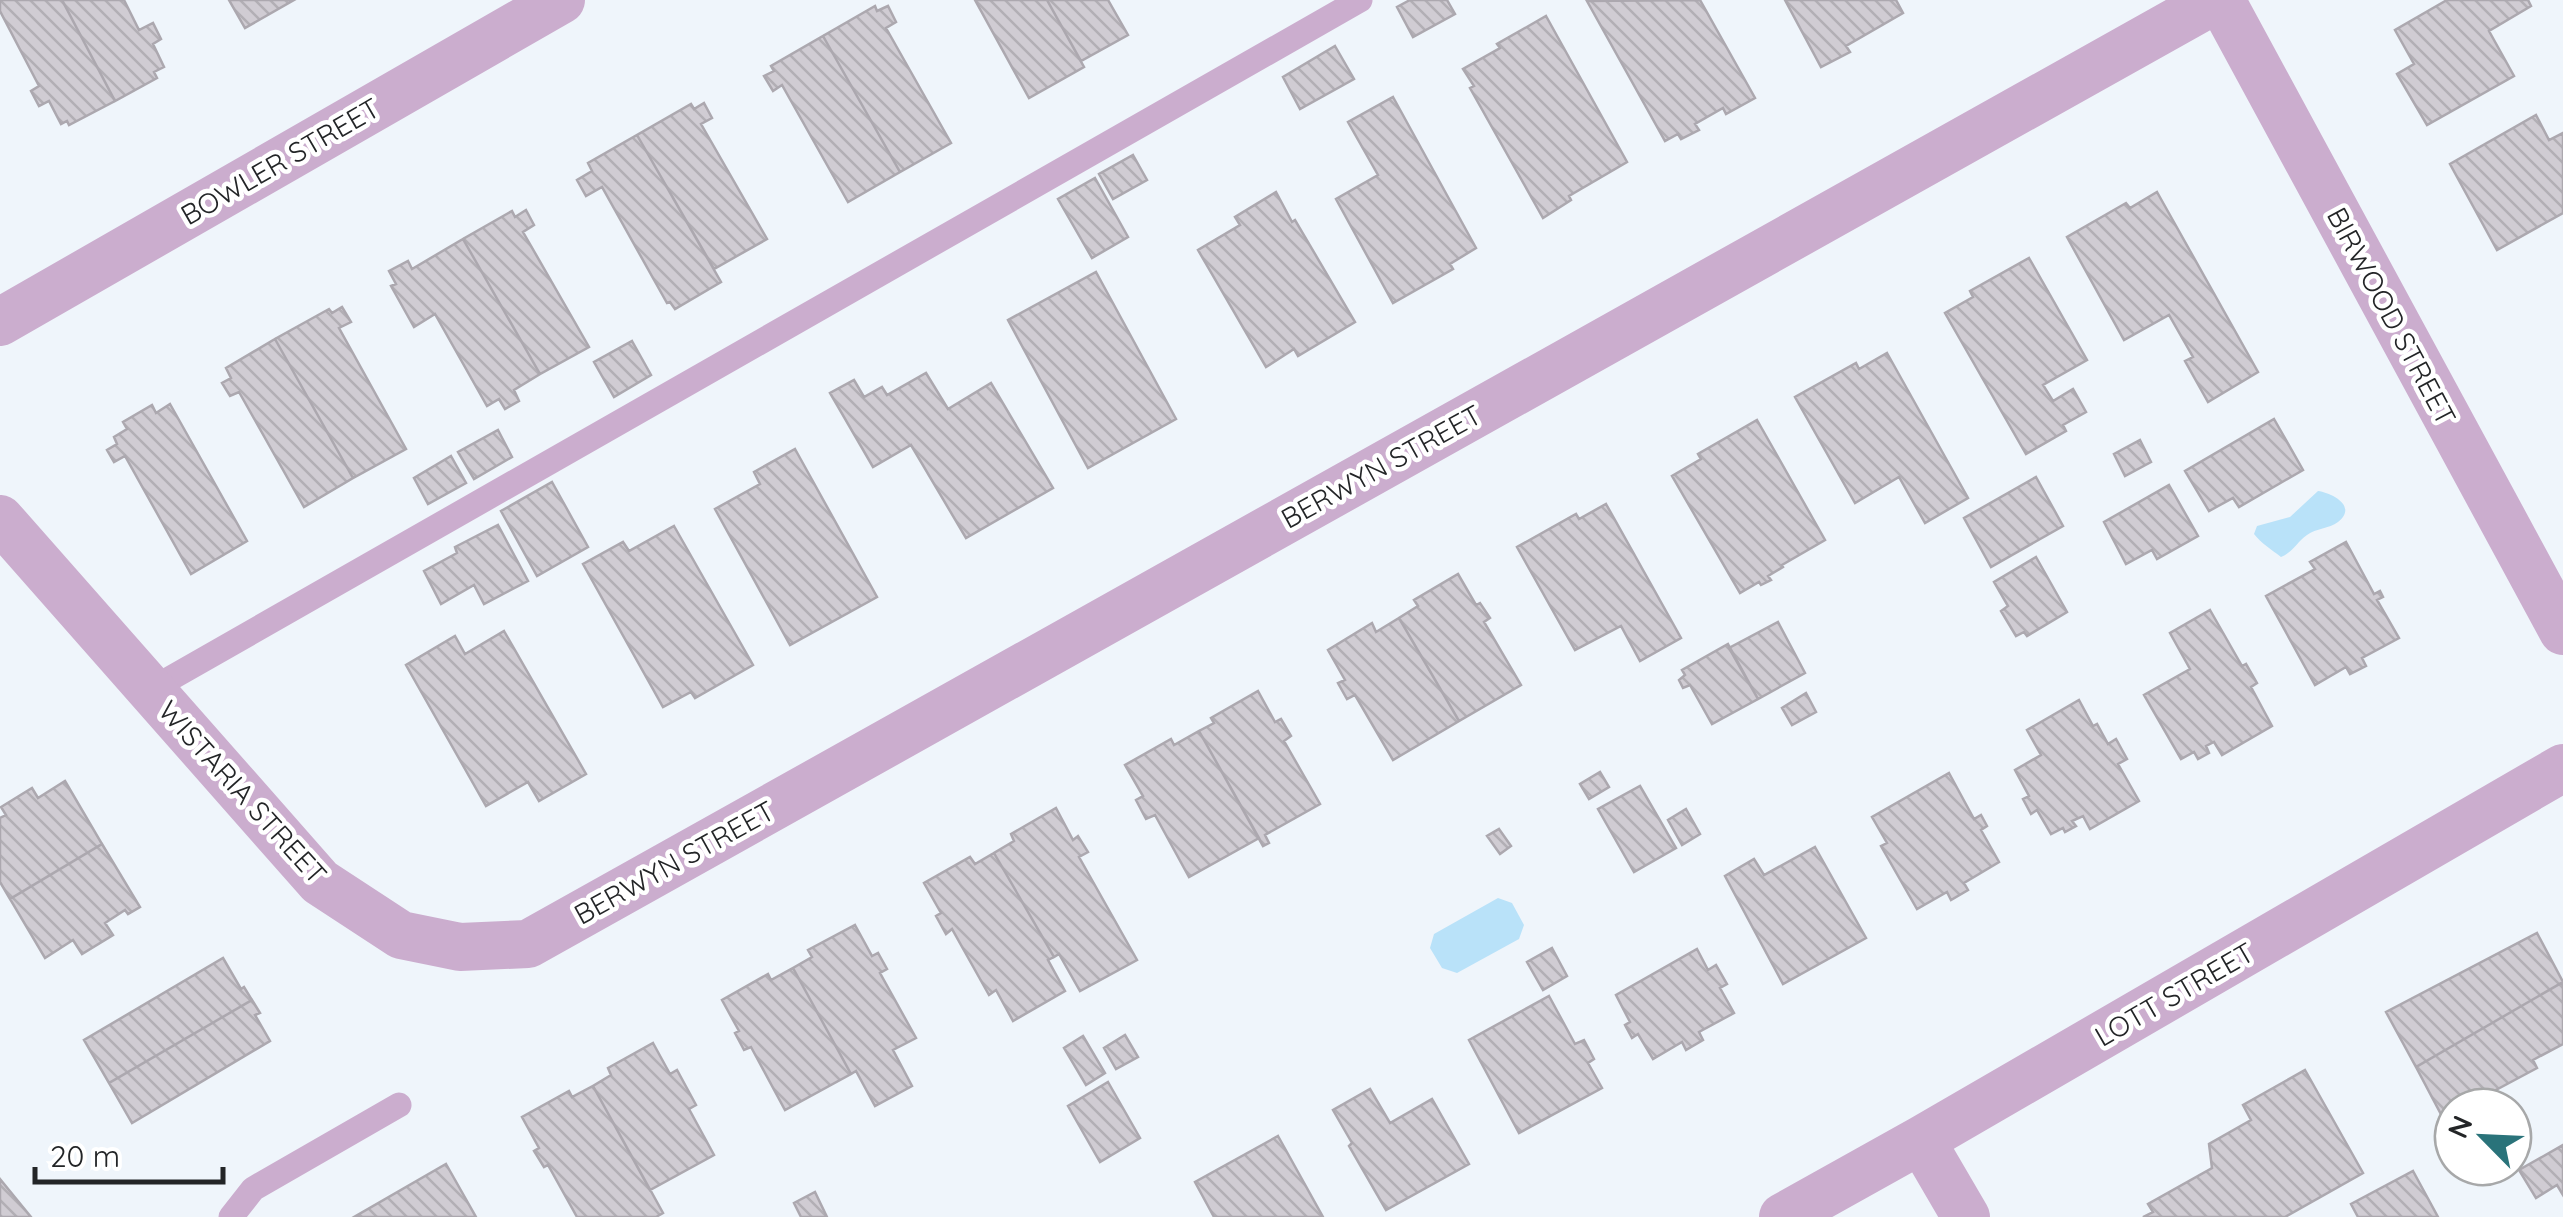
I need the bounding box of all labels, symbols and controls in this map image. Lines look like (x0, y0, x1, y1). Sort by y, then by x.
street label: BOWLER STREET (174, 90, 386, 232)
street label: BIRWOOD STREET (2320, 201, 2464, 431)
street label: BERWYN STREET (1275, 396, 1487, 536)
street label: WISTARIA STREET (151, 693, 335, 891)
street label: BERWYN STREET (568, 792, 780, 932)
street label: LOTT STREET (2088, 934, 2260, 1054)
north arrow (2433, 1087, 2533, 1187)
text: N (2440, 1110, 2480, 1143)
scale bar (35, 1122, 222, 1184)
text: 20 m (50, 1137, 120, 1175)

